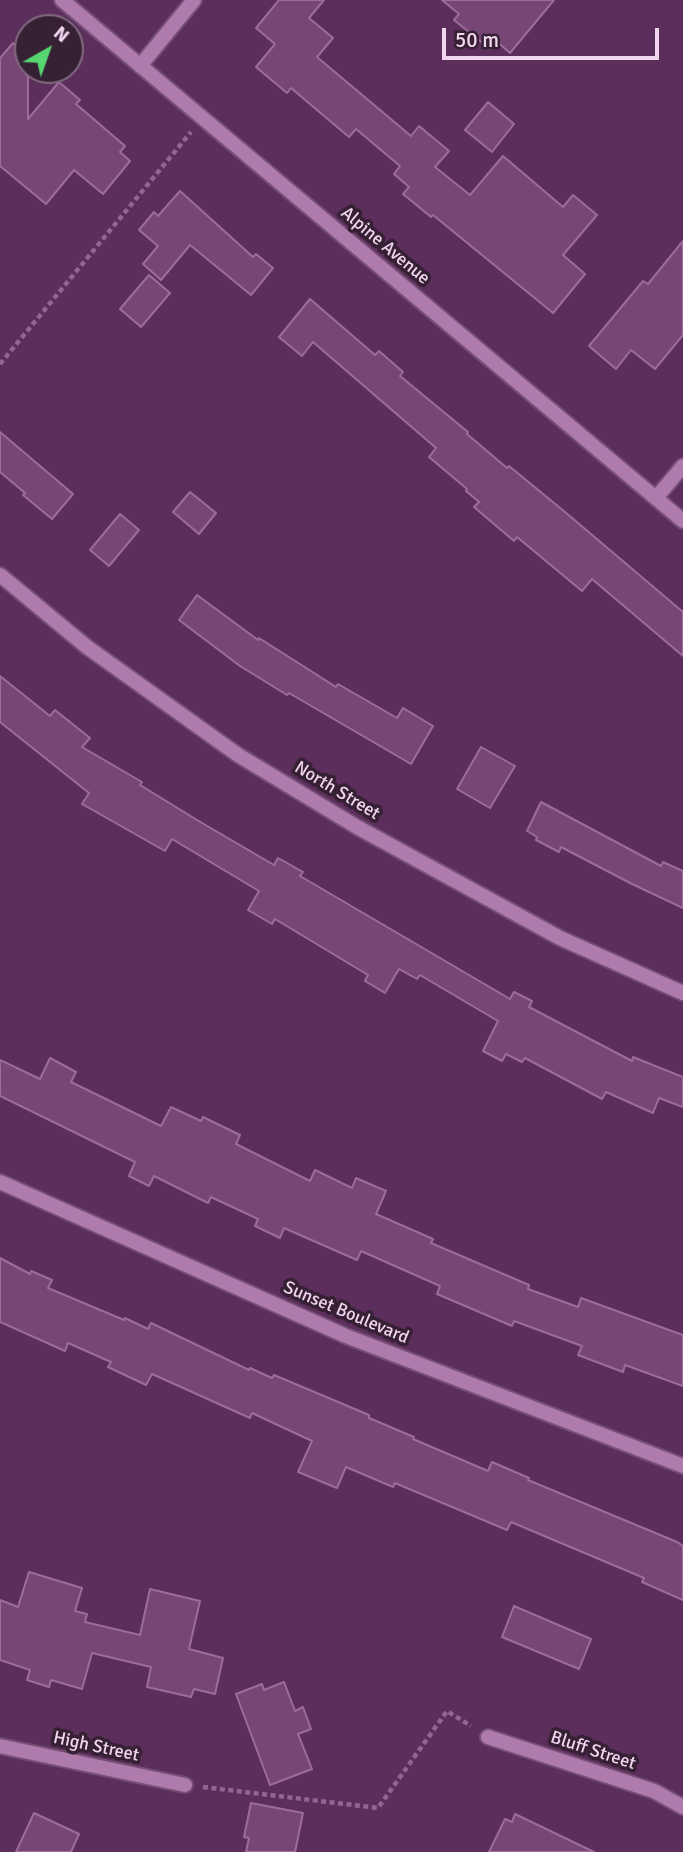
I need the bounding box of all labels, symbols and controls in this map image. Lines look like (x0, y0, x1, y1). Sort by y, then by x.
north arrow (14, 14, 84, 84)
scale bar (445, 14, 662, 58)
text: N (48, 21, 74, 48)
text: 50 m (455, 27, 499, 53)
street label: Alpine Avenue (336, 202, 434, 290)
street label: North Street (290, 757, 384, 825)
street label: Sunset Boulevard (280, 1277, 412, 1349)
street label: High Street (51, 1727, 141, 1767)
street label: Bluff Street (548, 1727, 638, 1775)

